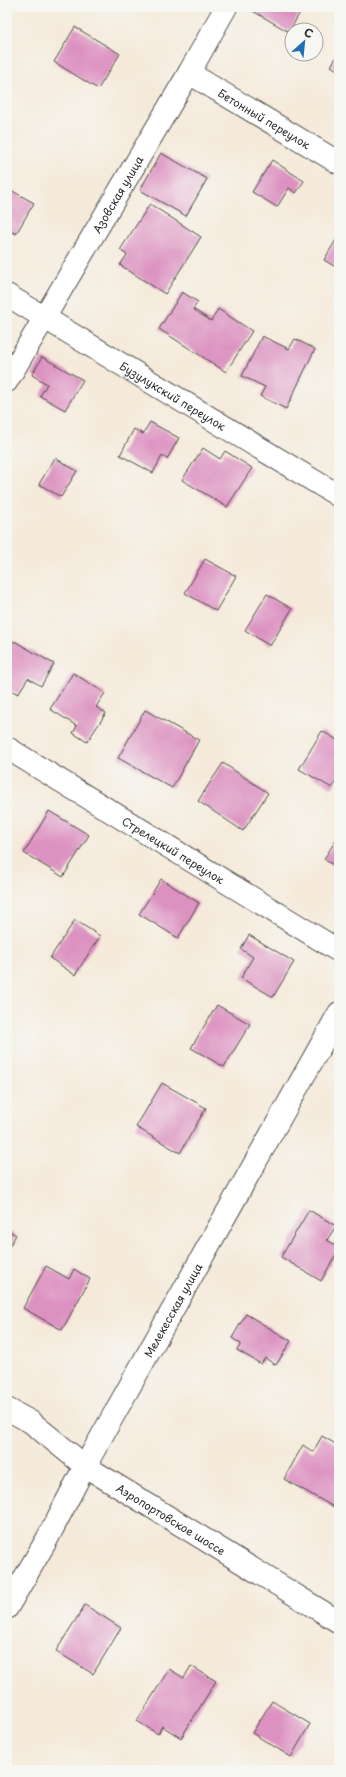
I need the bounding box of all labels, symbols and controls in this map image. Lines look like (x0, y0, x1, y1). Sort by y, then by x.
north arrow (284, 22, 324, 62)
text: С (301, 23, 316, 42)
street label: Бетонный переулок (215, 84, 314, 153)
street label: Азовская улица (88, 152, 147, 236)
street label: Бузулукский переулок (117, 357, 230, 434)
street label: Стрелецкий переулок (119, 812, 228, 888)
street label: Мелекесская улица (139, 1259, 206, 1360)
street label: Аэропортовское шоссе (113, 1479, 229, 1559)

